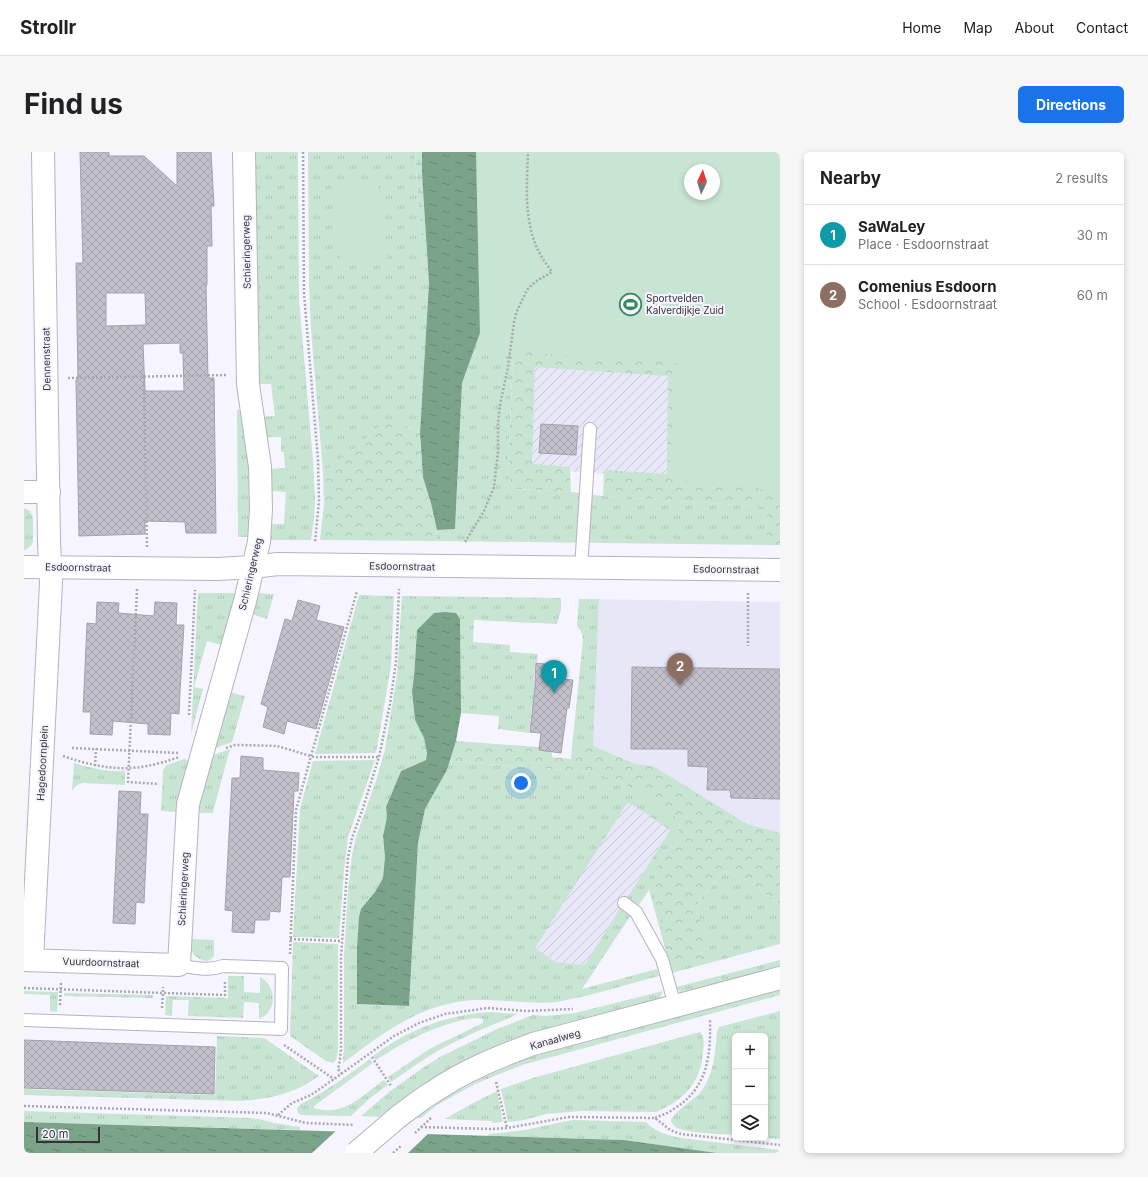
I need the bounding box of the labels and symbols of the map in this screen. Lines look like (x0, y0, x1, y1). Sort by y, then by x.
north arrow (684, 164, 720, 200)
street label: Schieringerweg (239, 215, 253, 289)
sports icon: Sportvelden Kalverdijkje Zuid (617, 291, 643, 317)
place label: Sportvelden Kalverdijkje Zuid (646, 292, 724, 316)
street label: Dennenstraat (39, 326, 53, 391)
street label: Schieringerweg (236, 536, 264, 612)
street label: Esdoornstraat (369, 559, 436, 573)
street label: Esdoornstraat (45, 560, 112, 574)
street label: Esdoornstraat (693, 562, 760, 576)
pin: 2 (667, 653, 693, 686)
pin: 1 (541, 660, 567, 693)
street label: Hagedoornplein (34, 725, 50, 801)
your location (511, 773, 531, 793)
street label: Schieringerweg (175, 852, 191, 926)
street label: Vuurdoornstraat (62, 955, 140, 969)
street label: Kanaalweg (528, 1026, 582, 1052)
scale bar (36, 1125, 100, 1144)

